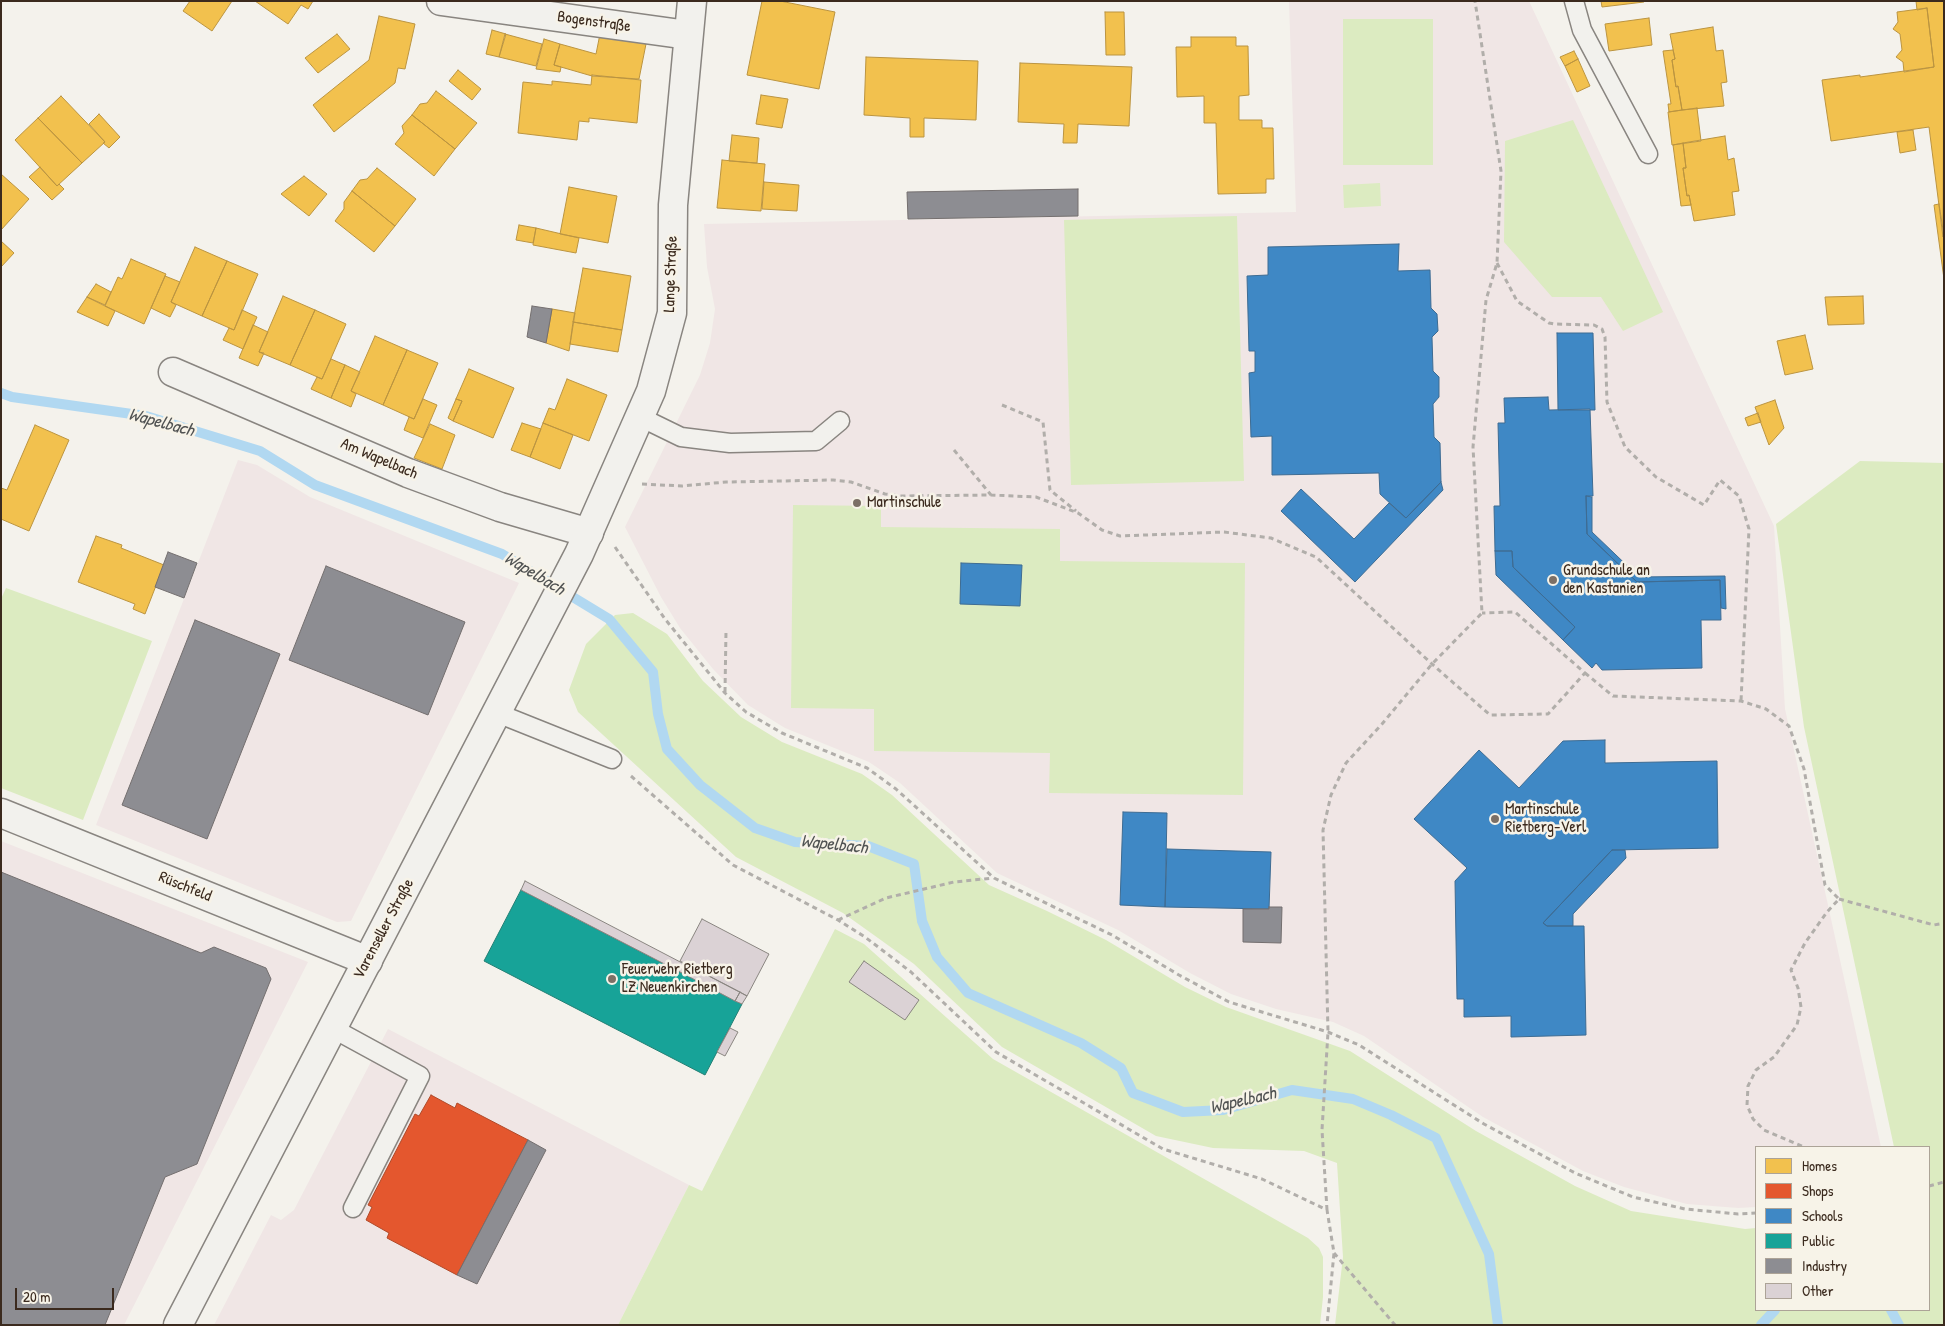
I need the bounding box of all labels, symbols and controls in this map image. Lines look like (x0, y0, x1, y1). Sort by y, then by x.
street label: Bogenstraße (556, 7, 632, 37)
street label: Lange Straße (660, 235, 682, 313)
water label: Wapelbach (126, 404, 196, 442)
street label: Am Wapelbach (338, 434, 420, 484)
place label: Martinschule (867, 493, 941, 513)
marker: Martinschule (851, 497, 863, 509)
water label: Wapelbach (500, 548, 568, 600)
place label: Grundschule an den Kastanien (1563, 561, 1650, 599)
marker: Grundschule an den Kastanien (1547, 574, 1559, 586)
place label: Martinschule Rietberg-Verl (1505, 800, 1586, 838)
marker: Martinschule Rietberg-Verl (1489, 813, 1501, 825)
water label: Wapelbach (800, 831, 868, 859)
street label: Rüschfeld (156, 868, 214, 906)
street label: Varenseller Straße (350, 876, 418, 982)
place label: Feuerwehr Rietberg LZ Neuenkirchen (622, 960, 733, 998)
marker: Feuerwehr Rietberg LZ Neuenkirchen (606, 973, 618, 985)
water label: Wapelbach (1208, 1083, 1278, 1119)
legend (1755, 1146, 1930, 1311)
text: Homes (1802, 1155, 1837, 1176)
text: Shops (1802, 1180, 1833, 1201)
text: Schools (1802, 1205, 1843, 1226)
text: Public (1802, 1230, 1835, 1251)
text: Industry (1802, 1255, 1847, 1276)
scale bar (18, 1278, 116, 1310)
text: Other (1802, 1280, 1834, 1301)
text: 20 m (23, 1286, 50, 1307)

